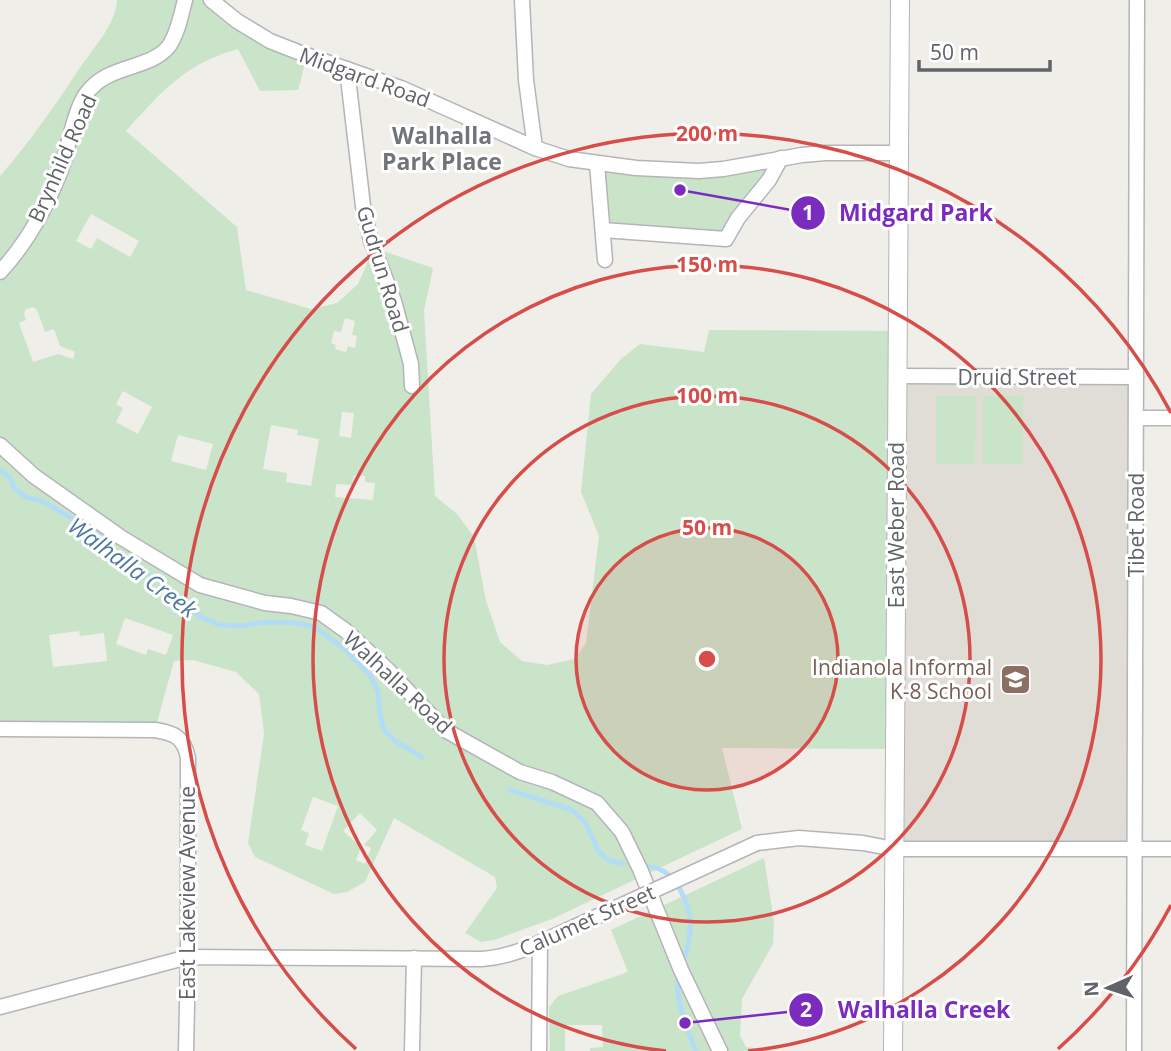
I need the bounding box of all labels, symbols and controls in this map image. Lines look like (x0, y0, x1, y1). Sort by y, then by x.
scale bar (919, 28, 1050, 72)
text: 50 m (930, 38, 979, 66)
street label: Midgard Road (296, 40, 434, 114)
street label: Brynhild Road (21, 90, 103, 226)
district label: Walhalla Park Place (382, 119, 502, 177)
text: 200 m (676, 119, 738, 147)
callout: Midgard Park (790, 191, 1008, 235)
text: Midgard Park (839, 196, 994, 228)
text: 1 (802, 198, 814, 226)
street label: Gudrun Road (350, 202, 416, 336)
text: 150 m (676, 250, 738, 278)
street label: Druid Street (958, 363, 1076, 391)
text: 100 m (676, 381, 738, 409)
street label: East Weber Road (882, 442, 910, 608)
street label: Tibet Road (1122, 473, 1150, 577)
water label: Walhalla Creek (62, 509, 205, 625)
text: 50 m (682, 513, 732, 541)
street label: Walhalla Road (338, 624, 458, 740)
centre of rings (695, 647, 719, 671)
place label: Indianola Informal K-8 School (812, 653, 992, 705)
school or university icon: Indianola Informal K-8 School (998, 662, 1032, 696)
street label: East Lakeview Avenue (173, 786, 201, 1000)
street label: Calumet Street (515, 878, 659, 962)
north arrow (1073, 953, 1143, 1023)
text: N (1078, 980, 1104, 997)
callout: Walhalla Creek (789, 988, 1025, 1032)
text: Walhalla Creek (838, 993, 1011, 1025)
text: 2 (800, 995, 812, 1023)

